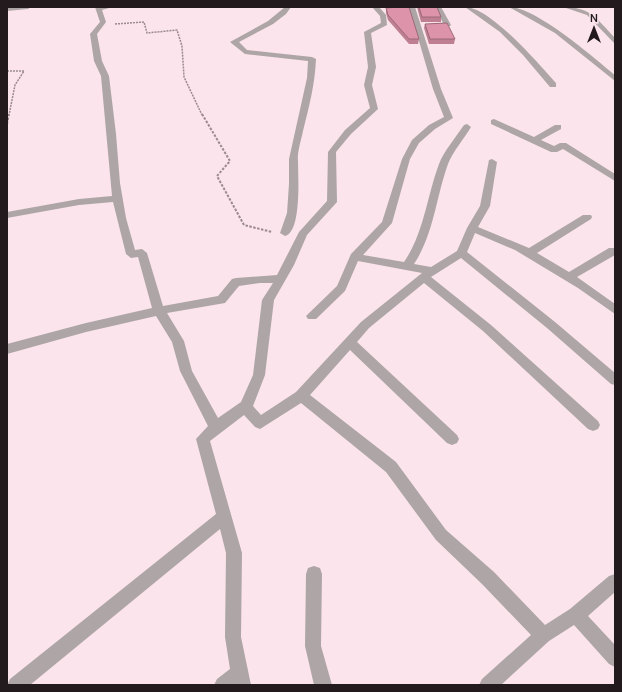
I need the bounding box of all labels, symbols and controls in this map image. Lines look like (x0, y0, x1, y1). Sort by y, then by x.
north arrow (574, 8, 614, 48)
text: N (590, 10, 598, 25)

